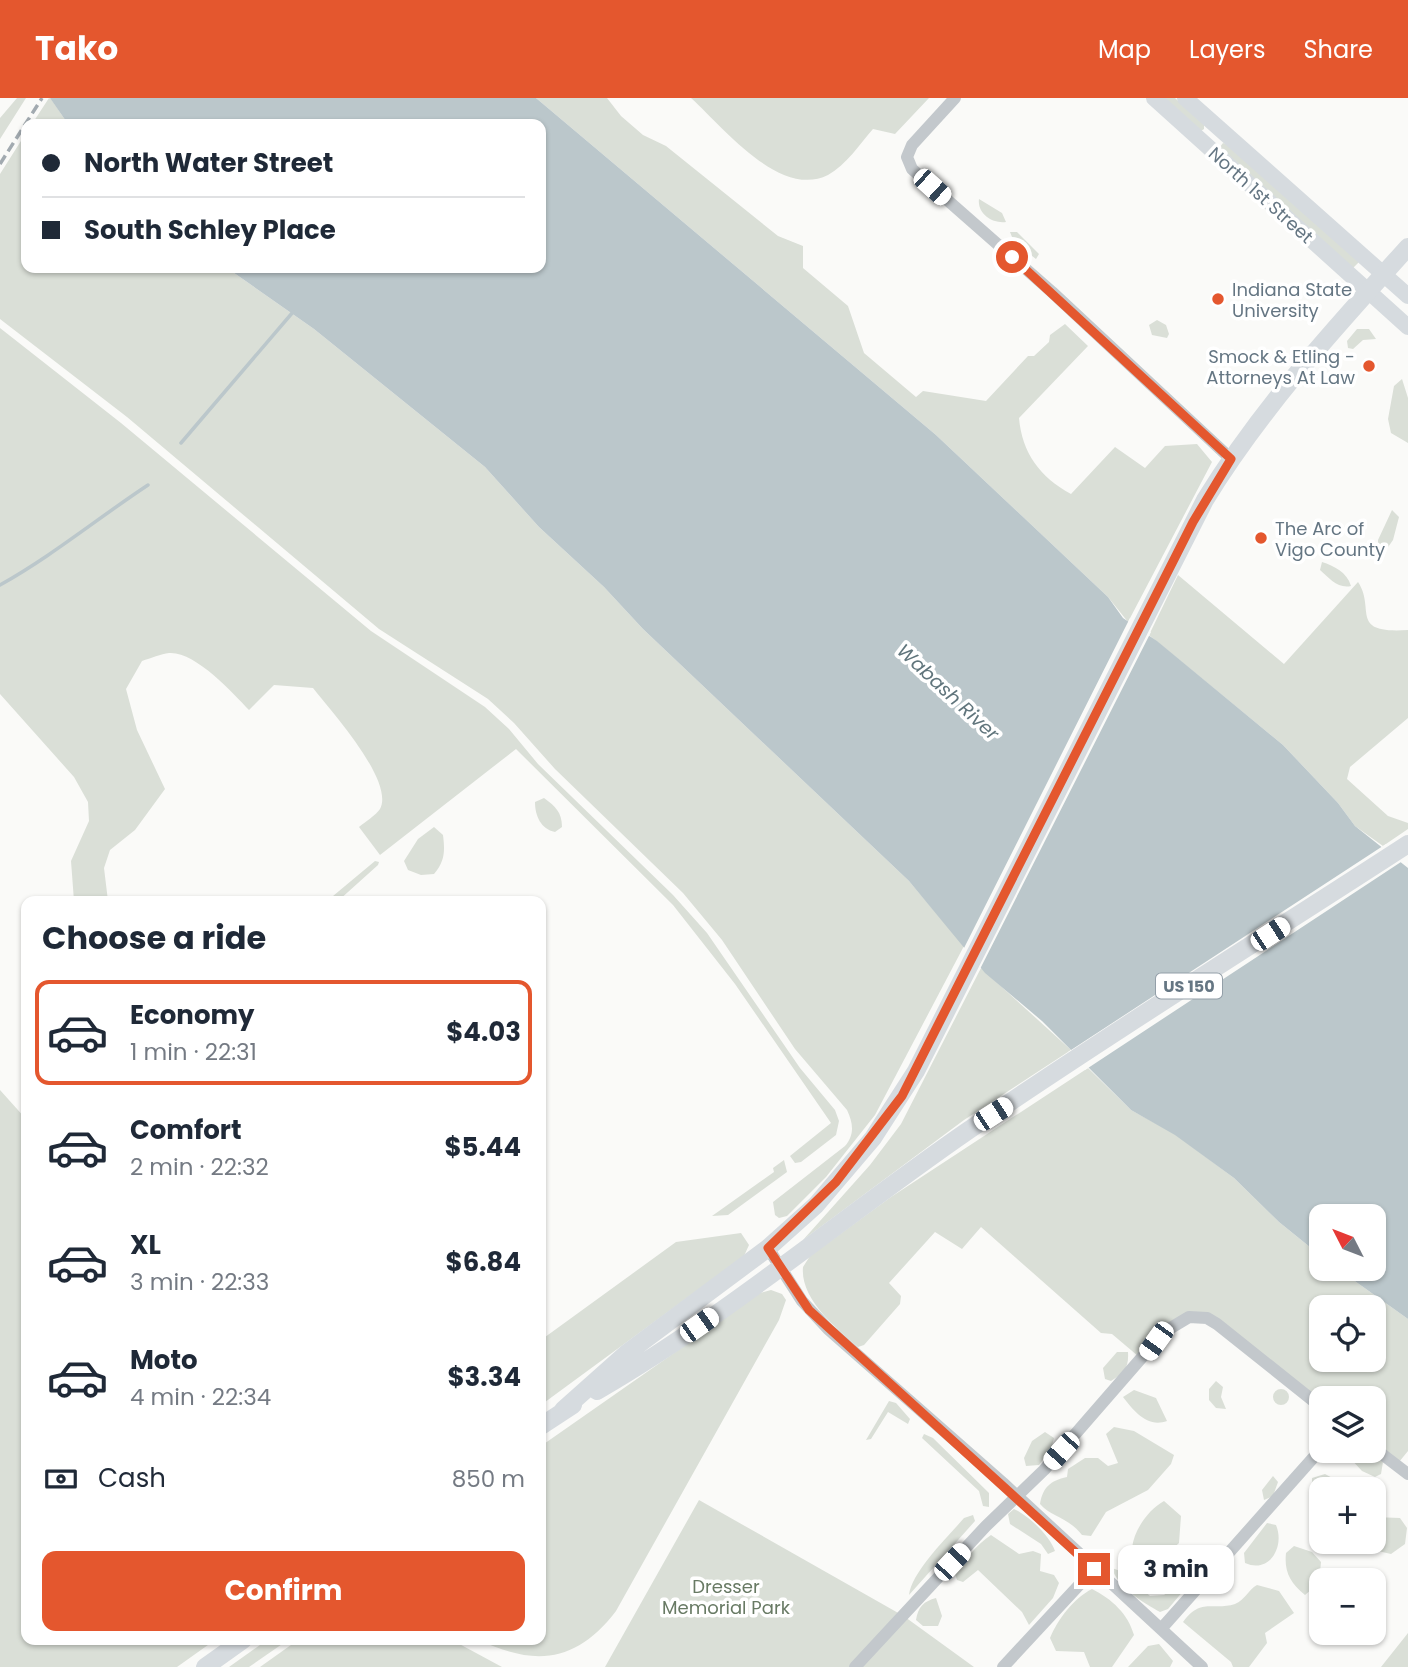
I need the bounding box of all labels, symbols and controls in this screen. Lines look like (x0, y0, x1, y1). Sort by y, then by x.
text: Tako (35, 25, 118, 72)
text: Map (1098, 33, 1151, 66)
text: Layers (1189, 33, 1265, 66)
text: Share (1303, 33, 1373, 66)
street label: North 1st Street (1203, 141, 1319, 249)
text: North Water Street (84, 145, 333, 181)
car (910, 165, 955, 209)
text: South Schley Place (84, 212, 336, 248)
route start (996, 241, 1028, 273)
place label: Indiana State University (1232, 277, 1352, 323)
marker: Indiana State University (1210, 291, 1226, 307)
place label: Smock & Etling - Attorneys At Law (1206, 344, 1355, 390)
marker: Smock & Etling - Attorneys At Law (1361, 358, 1377, 374)
place label: The Arc of Vigo County (1275, 516, 1385, 562)
marker: The Arc of Vigo County (1253, 530, 1269, 546)
water label: Wabash River (891, 638, 1006, 747)
car (1247, 914, 1294, 954)
text: Choose a ride (42, 915, 266, 960)
road number: US 150 (1156, 974, 1222, 998)
text: Economy (130, 997, 254, 1033)
icon: car (46, 1001, 109, 1064)
text: $4.03 (446, 1014, 521, 1050)
text: 1 min · 22:31 (130, 1036, 257, 1068)
car (970, 1094, 1017, 1134)
text: Comfort (130, 1112, 242, 1148)
icon: car (46, 1116, 109, 1179)
text: $5.44 (444, 1129, 521, 1165)
text: 2 min · 22:32 (130, 1151, 269, 1183)
north arrow (1309, 1204, 1386, 1281)
map controls (1309, 1204, 1386, 1645)
text: XL (130, 1227, 161, 1263)
icon: car (46, 1231, 109, 1294)
text: $6.84 (446, 1244, 521, 1280)
text: 3 min · 22:33 (130, 1266, 269, 1298)
button: locate (1309, 1295, 1386, 1372)
car (676, 1304, 723, 1346)
car (1136, 1318, 1177, 1364)
text: Moto (130, 1342, 198, 1378)
icon: car (46, 1346, 109, 1409)
text: $3.34 (447, 1359, 521, 1395)
text: 4 min · 22:34 (130, 1381, 271, 1413)
button: layers (1309, 1386, 1386, 1463)
car (1040, 1428, 1083, 1474)
icon: cash (42, 1460, 80, 1498)
text: Cash (98, 1460, 166, 1496)
text: 850 m (452, 1463, 525, 1495)
button: + (1309, 1477, 1386, 1554)
car (930, 1539, 975, 1585)
callout: 3 min (1118, 1544, 1234, 1594)
button: Confirm (42, 1551, 525, 1631)
route end (1078, 1553, 1110, 1585)
text: 3 min (1143, 1553, 1209, 1585)
button: − (1309, 1568, 1386, 1645)
park label: Dresser Memorial Park (662, 1574, 791, 1620)

